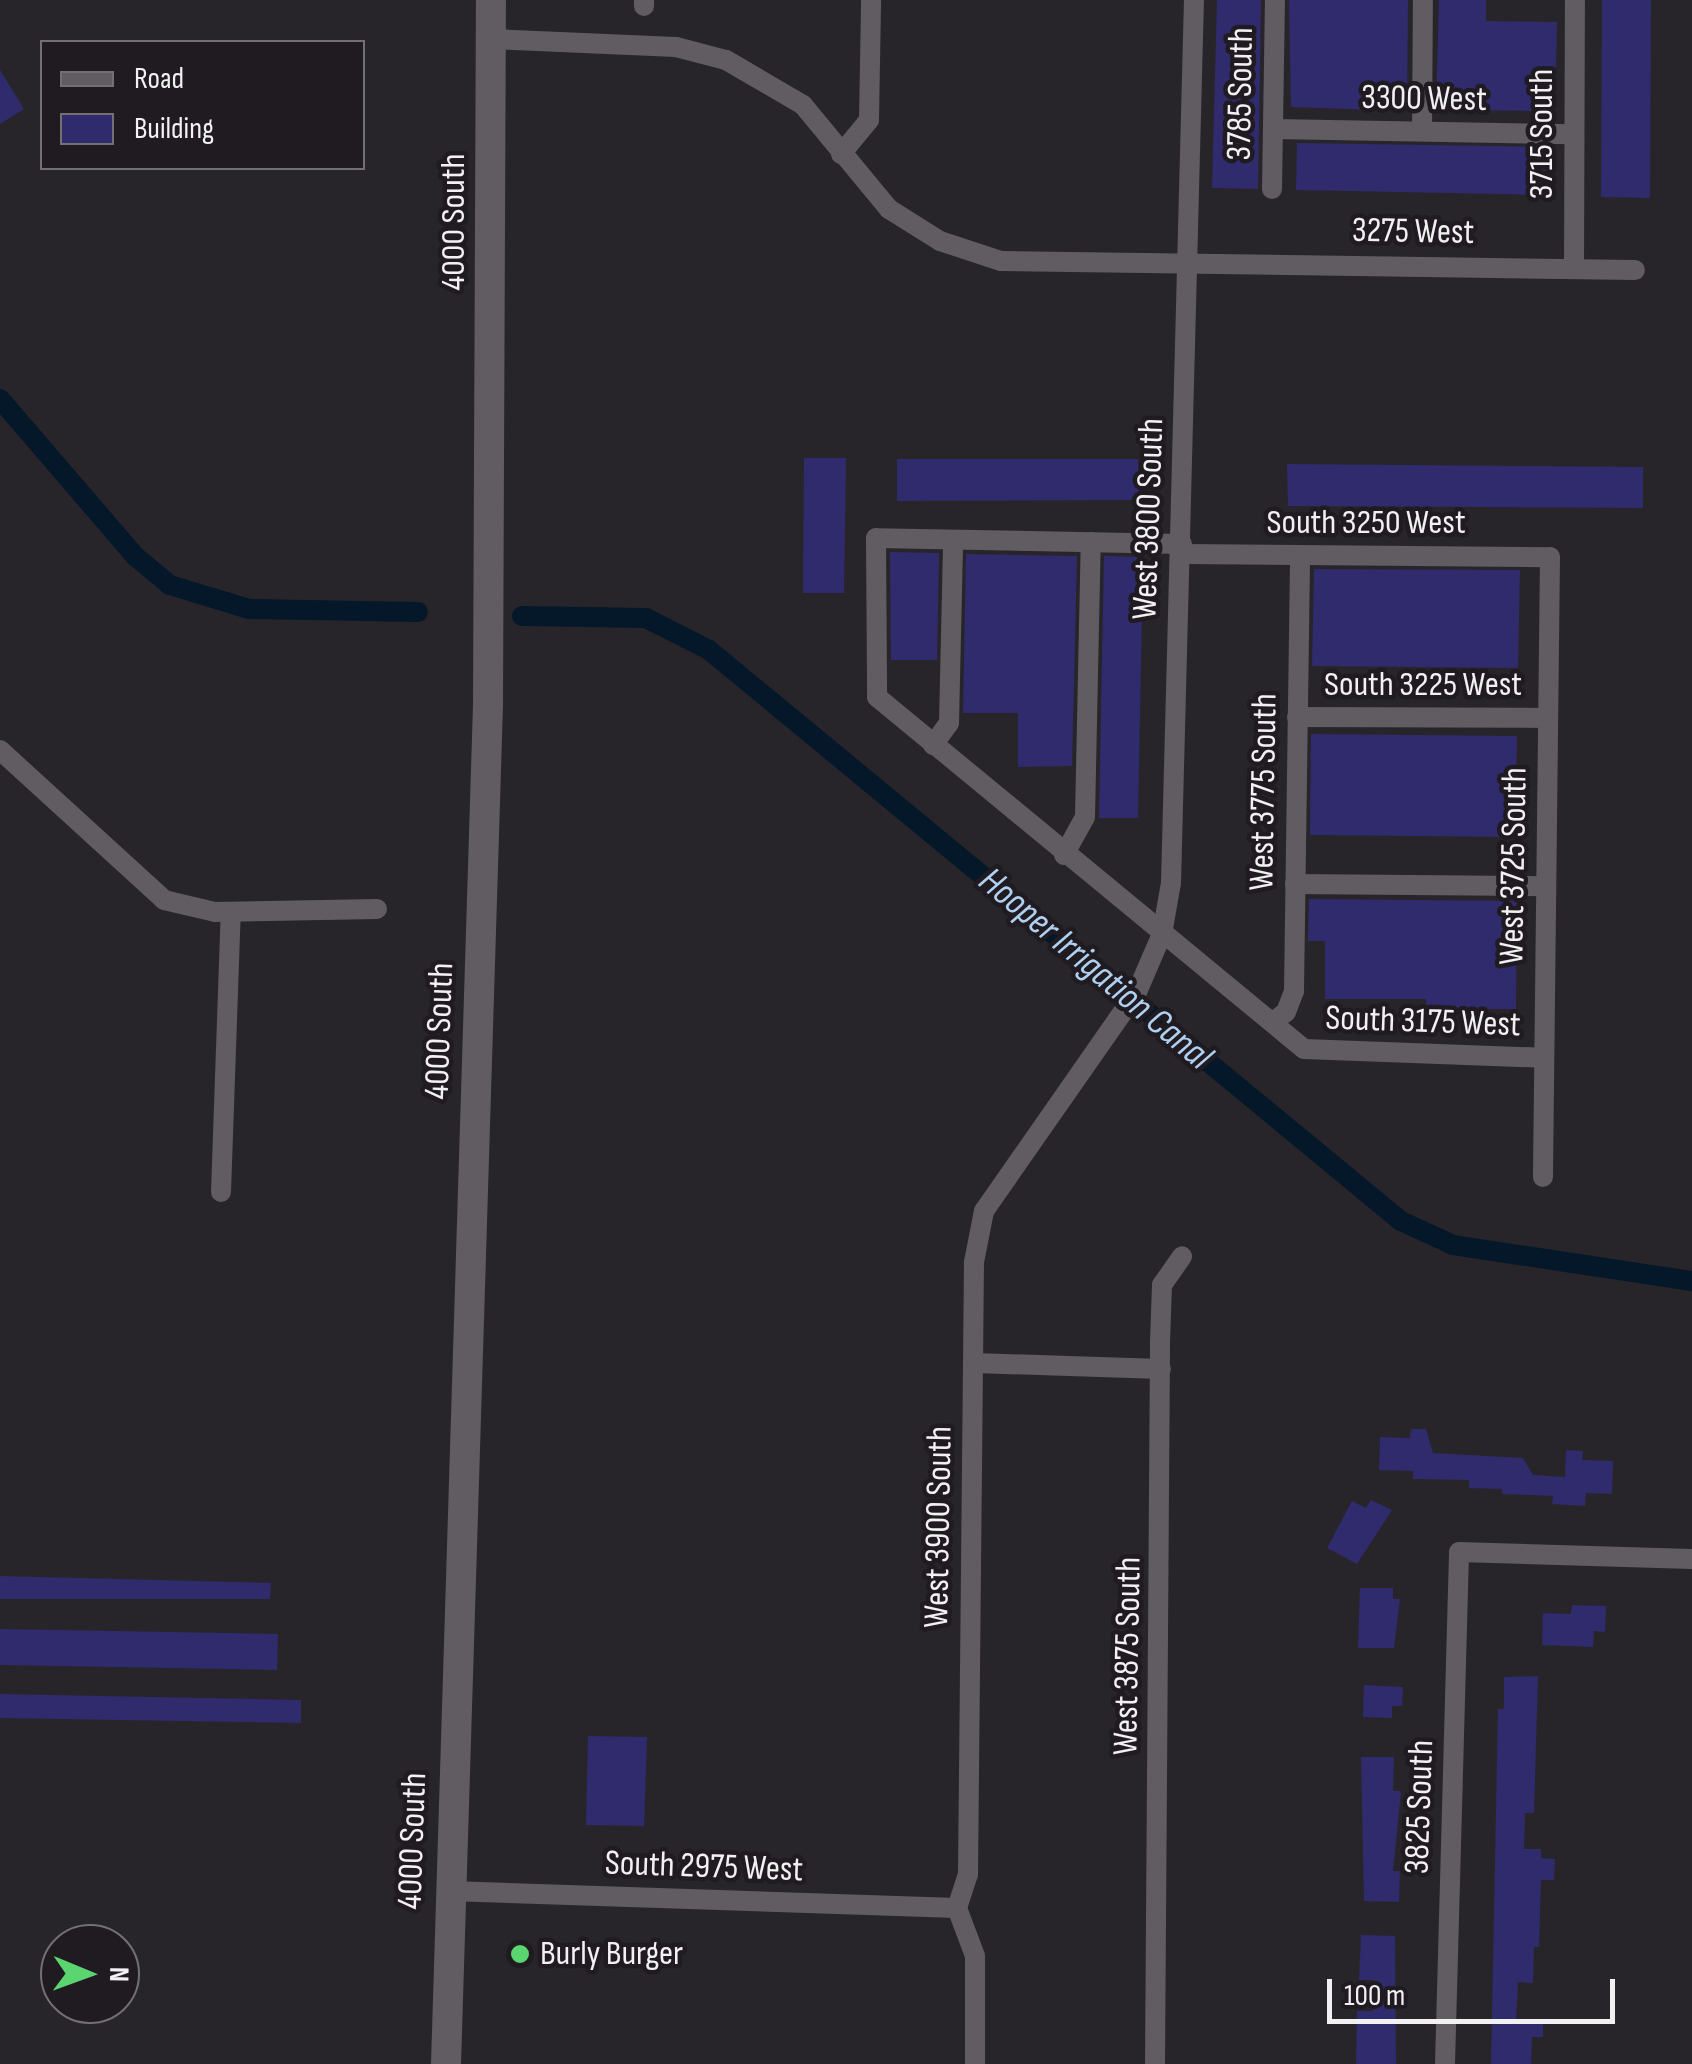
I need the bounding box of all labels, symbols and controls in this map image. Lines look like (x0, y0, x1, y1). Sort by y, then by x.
street label: 3785 South (1219, 27, 1263, 161)
legend (40, 40, 365, 170)
text: Road (134, 61, 184, 97)
street label: 3715 South (1521, 69, 1563, 199)
street label: 3300 West (1361, 77, 1487, 121)
text: Building (134, 111, 214, 147)
street label: 4000 South (433, 154, 475, 290)
street label: 3275 West (1352, 210, 1474, 254)
street label: West 3800 South (1124, 418, 1174, 620)
street label: South 3250 West (1266, 502, 1466, 544)
street label: South 3225 West (1324, 664, 1522, 706)
street label: West 3775 South (1241, 693, 1287, 891)
street label: West 3725 South (1491, 767, 1537, 965)
water label: Hooper Irrigation Canal (969, 858, 1221, 1080)
street label: 4000 South (417, 962, 463, 1100)
street label: South 3175 West (1325, 998, 1521, 1046)
street label: West 3900 South (916, 1426, 962, 1628)
street label: West 3875 South (1105, 1556, 1151, 1756)
street label: 3825 South (1397, 1739, 1443, 1875)
street label: 4000 South (390, 1772, 436, 1910)
street label: South 2975 West (604, 1843, 804, 1891)
north arrow (40, 1924, 140, 2024)
place label: Burly Burger (540, 1933, 683, 1975)
marker: Burly Burger (509, 1943, 531, 1965)
scale bar (1332, 1959, 1620, 2021)
text: N (102, 1967, 135, 1982)
text: 100 m (1344, 1978, 1405, 2014)

